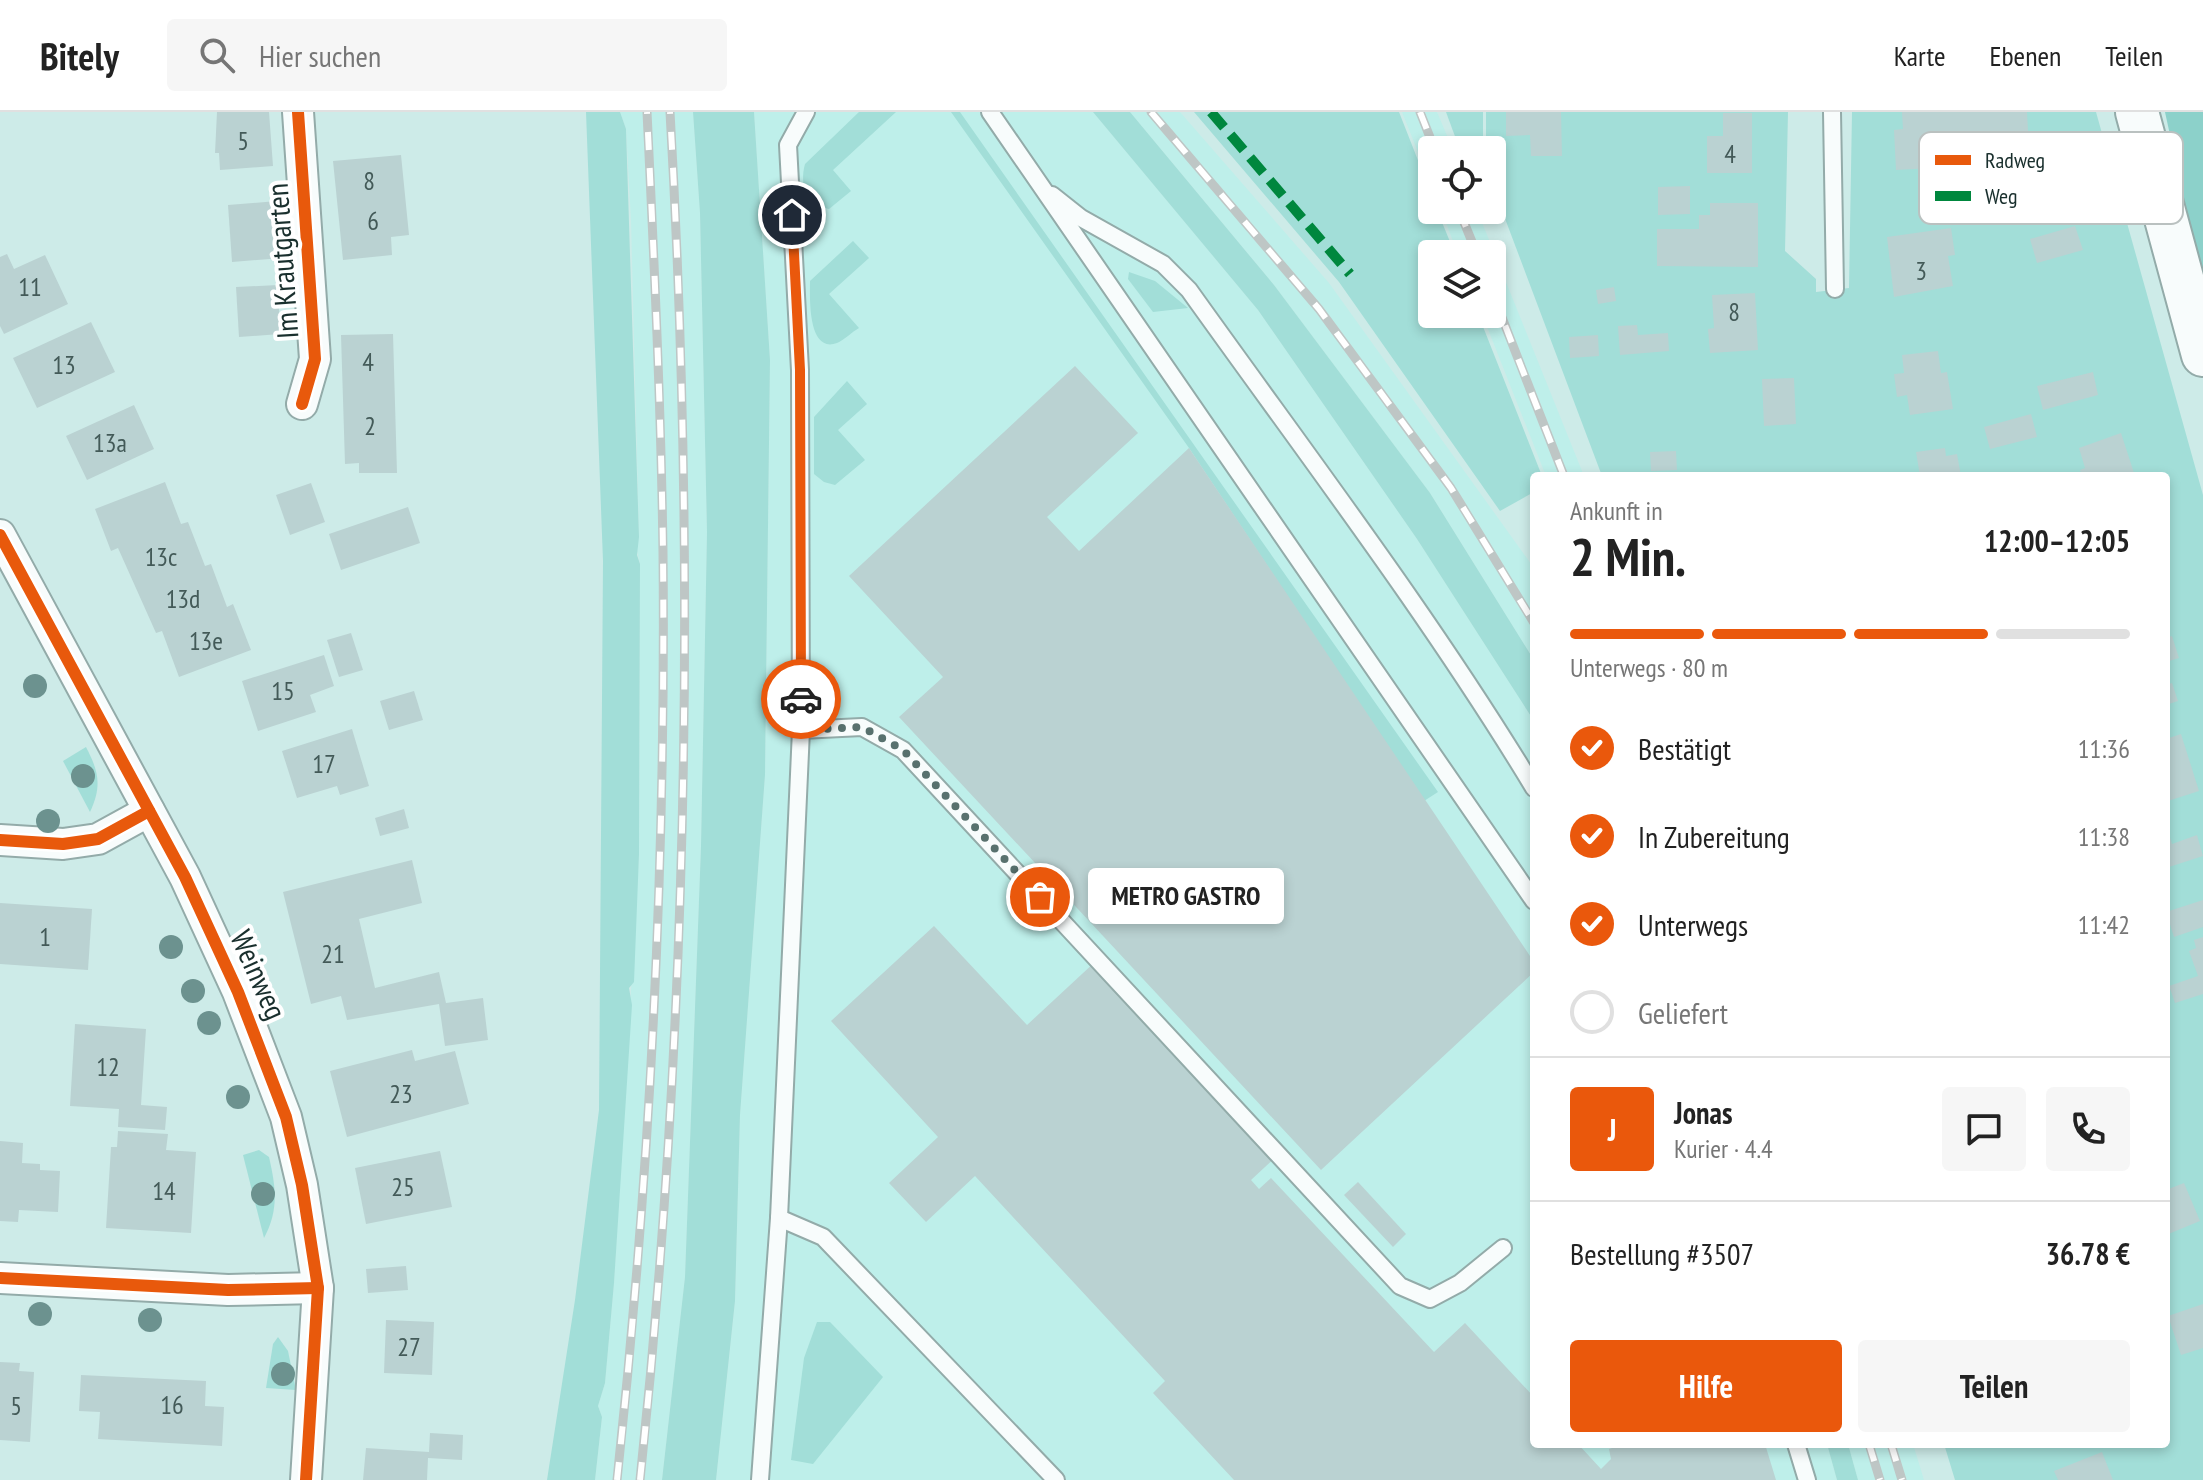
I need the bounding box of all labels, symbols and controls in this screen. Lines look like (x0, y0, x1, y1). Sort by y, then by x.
search box (167, 19, 727, 91)
text: Bitely (40, 31, 119, 80)
icon: search (195, 33, 239, 77)
text: Hier suchen (259, 36, 381, 75)
text: Karte (1894, 37, 1945, 74)
text: Ebenen (1989, 37, 2061, 74)
text: Teilen (2105, 37, 2163, 74)
house number: 5 (237, 124, 249, 157)
legend (1919, 132, 2183, 224)
map controls (1418, 136, 1506, 328)
button: locate (1418, 136, 1506, 224)
house number: 4 (1724, 137, 1736, 170)
text: Radweg (1985, 146, 2045, 174)
house number: 8 (363, 164, 375, 197)
pin (758, 181, 826, 249)
street label: Im Krautgarten (257, 182, 306, 340)
text: Weg (1985, 182, 2017, 210)
icon: home (770, 193, 814, 237)
house number: 6 (367, 204, 379, 237)
button: layers (1418, 240, 1506, 328)
house number: 3 (1915, 254, 1927, 287)
house number: 11 (18, 270, 42, 303)
house number: 8 (1728, 295, 1740, 328)
house number: 4 (362, 345, 374, 378)
house number: 13 (52, 348, 76, 381)
house number: 2 (364, 409, 376, 442)
house number: 13a (93, 426, 127, 459)
text: Ankunft in (1570, 494, 1663, 527)
text: 12:00–12:05 (1984, 521, 2130, 560)
text: 2 Min. (1570, 523, 1686, 590)
house number: 13c (145, 540, 177, 573)
house number: 13d (166, 582, 200, 615)
house number: 13e (189, 624, 223, 657)
text: Unterwegs · 80 m (1570, 651, 1728, 684)
courier (761, 659, 841, 739)
house number: 15 (271, 674, 295, 707)
icon: car (779, 677, 823, 721)
icon: check (1570, 726, 1614, 770)
text: Bestätigt (1638, 729, 1731, 768)
text: 11:36 (2078, 732, 2130, 765)
house number: 17 (312, 747, 336, 780)
icon: check (1570, 814, 1614, 858)
text: In Zubereitung (1638, 817, 1790, 856)
text: 11:38 (2078, 820, 2130, 853)
pin (1006, 863, 1074, 931)
callout: METRO GASTRO (1088, 869, 1284, 925)
icon: bag (1018, 875, 1062, 919)
text: METRO GASTRO (1112, 879, 1260, 912)
icon: check (1570, 902, 1614, 946)
text: Unterwegs (1638, 905, 1748, 944)
text: 11:42 (2078, 908, 2130, 941)
house number: 1 (39, 920, 51, 953)
street label: Weinweg (222, 924, 296, 1025)
house number: 21 (321, 937, 345, 970)
text: Geliefert (1638, 993, 1728, 1032)
house number: 12 (96, 1050, 120, 1083)
house number: 23 (389, 1077, 413, 1110)
button: chat (1942, 1087, 2026, 1171)
button: phone (2046, 1087, 2130, 1171)
text: Jonas (1674, 1093, 1732, 1132)
text: J (1608, 1110, 1616, 1149)
text: Kurier · 4.4 (1674, 1132, 1773, 1165)
house number: 25 (391, 1170, 415, 1203)
house number: 14 (152, 1174, 176, 1207)
text: Bestellung #3507 (1570, 1234, 1754, 1273)
text: 36.78 € (2046, 1234, 2130, 1273)
house number: 27 (397, 1330, 421, 1363)
button: Hilfe (1570, 1340, 1842, 1432)
button: Teilen (1858, 1340, 2130, 1432)
house number: 16 (160, 1388, 184, 1421)
house number: 5 (10, 1389, 22, 1422)

